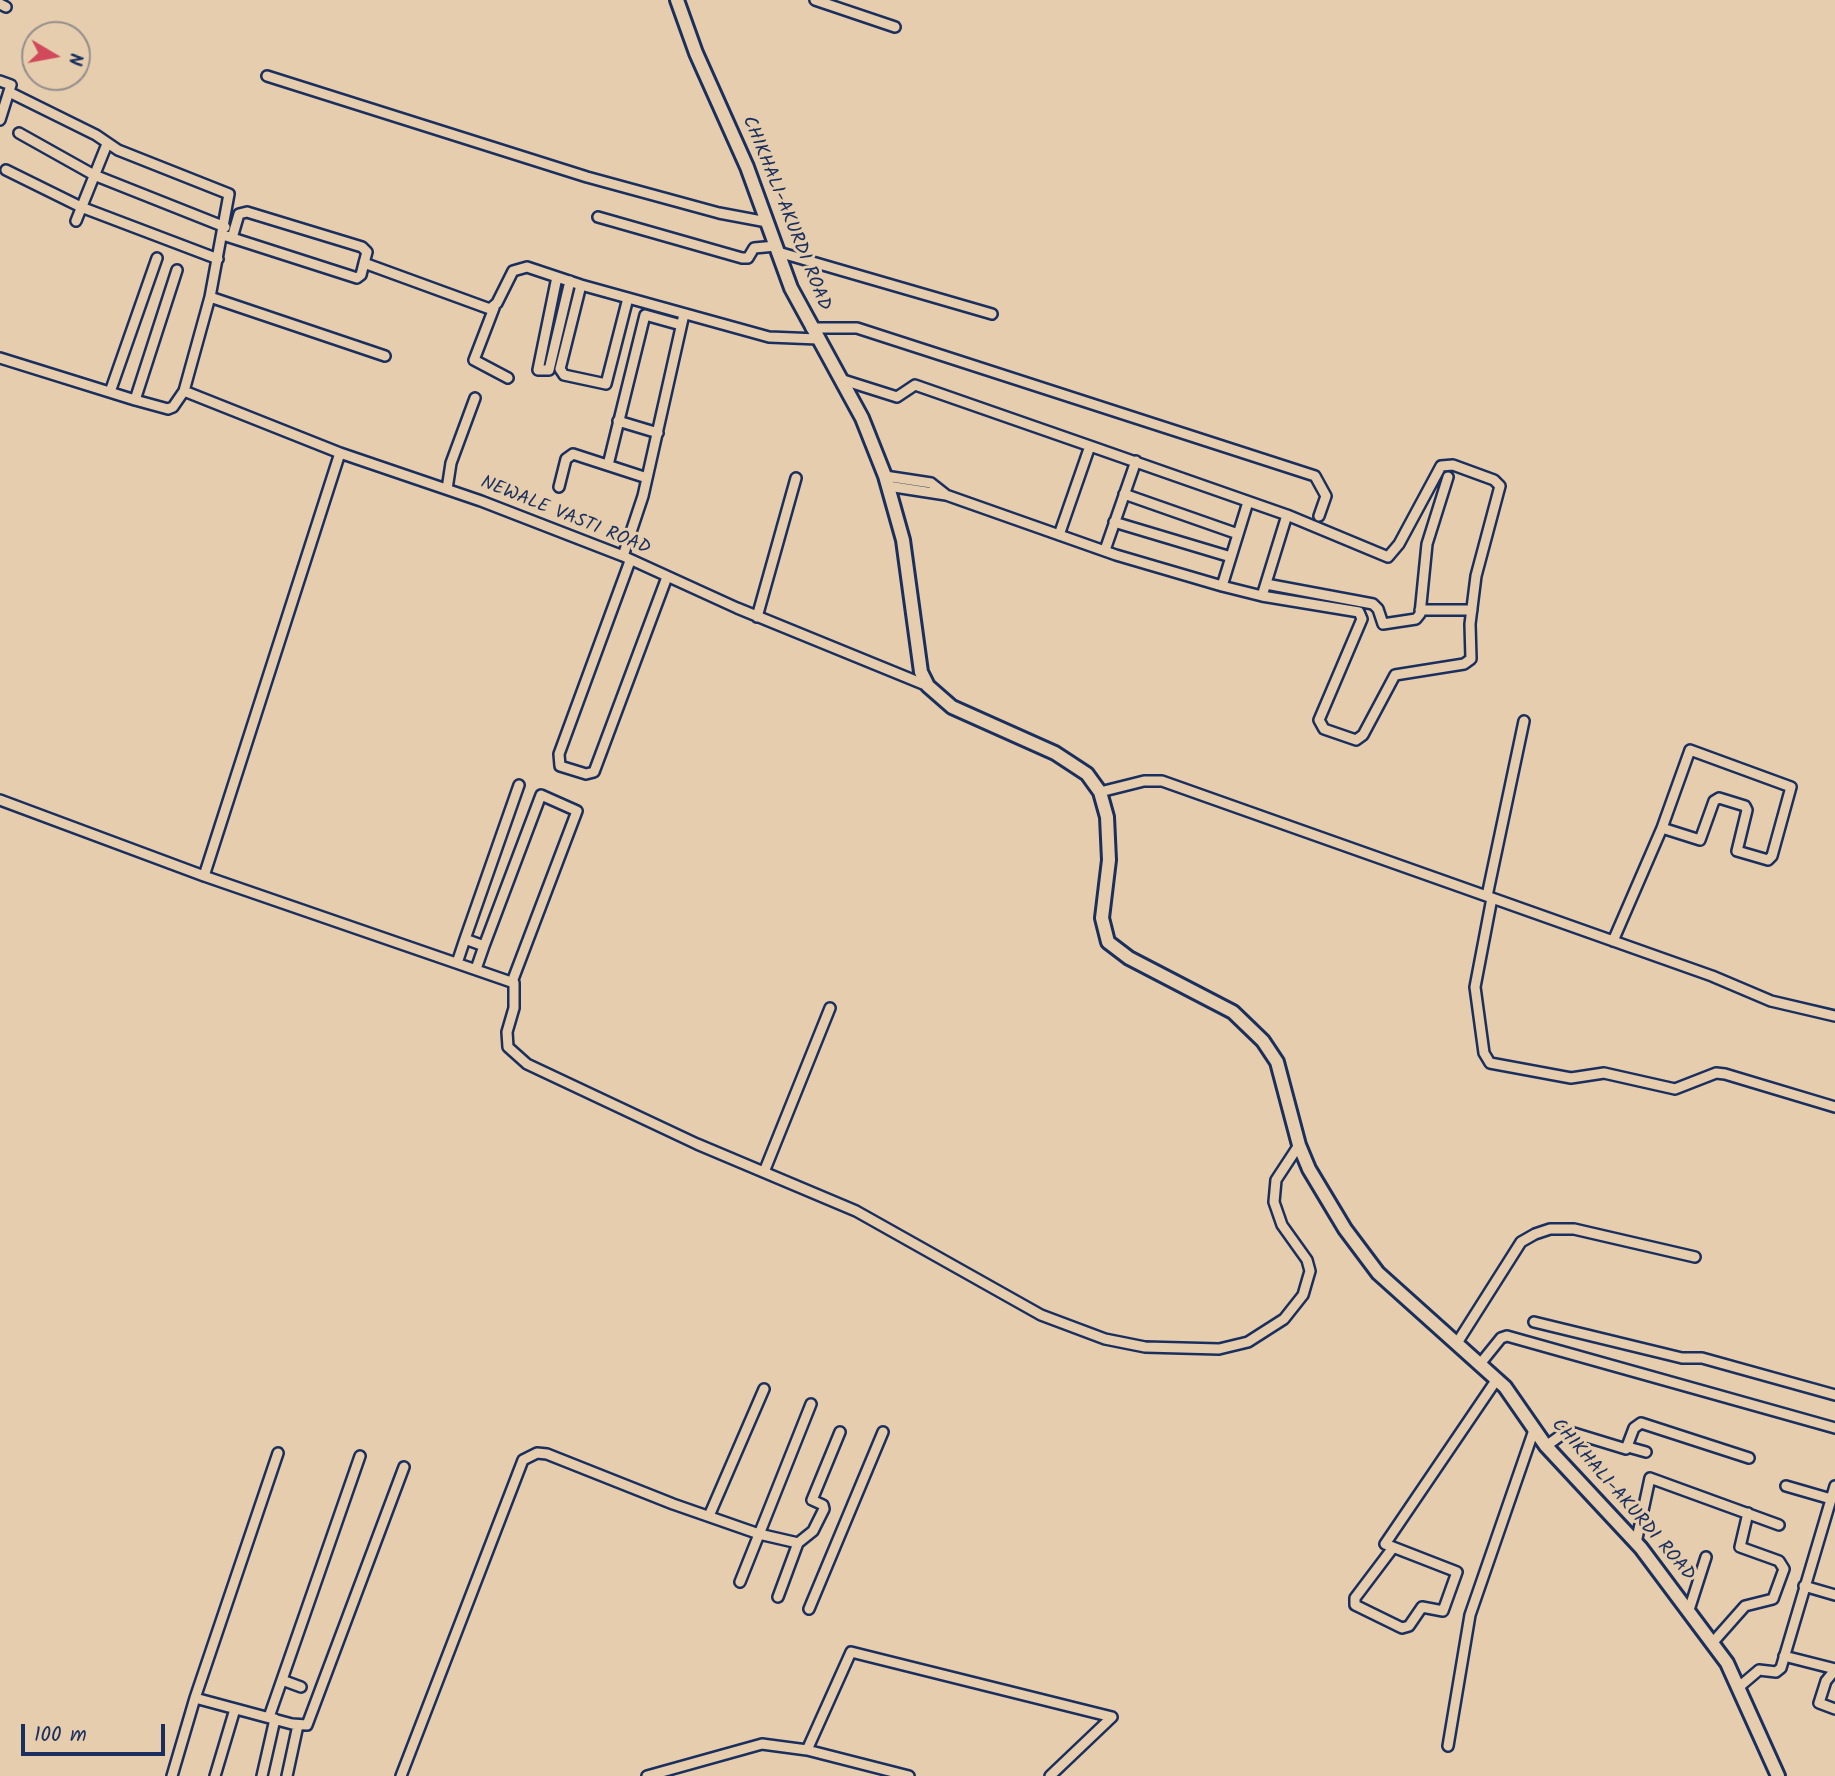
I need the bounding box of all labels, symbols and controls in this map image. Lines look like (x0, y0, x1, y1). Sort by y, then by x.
north arrow (21, 21, 91, 91)
text: N (59, 51, 91, 68)
street label: CHIKHALI-AKURDI ROAD (735, 113, 835, 315)
street label: NEWALE VASTI ROAD (477, 472, 653, 562)
street label: CHIKHALI-AKURDI ROAD (1545, 1415, 1699, 1587)
scale bar (24, 1710, 168, 1754)
text: 100 m (34, 1719, 87, 1752)

